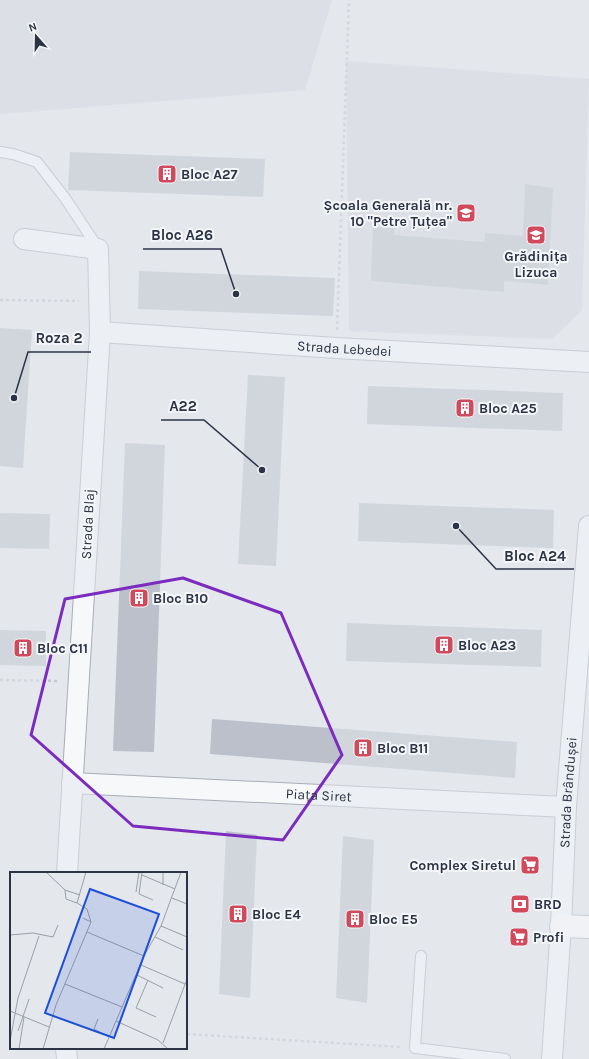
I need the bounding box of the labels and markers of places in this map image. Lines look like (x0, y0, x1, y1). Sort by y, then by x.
building icon: Bloc A27 (156, 163, 178, 185)
place label: Bloc A27 (181, 166, 237, 183)
place label: Școala Generală nr. 10 "Petre Țuțea" (324, 197, 452, 230)
school or university icon: Școala Generală nr. 10 "Petre Țuțea" (455, 202, 477, 224)
callout: Bloc A26 (143, 222, 221, 249)
school or university icon: Grădinița Lizuca (525, 224, 547, 246)
place label: Grădinița Lizuca (504, 248, 568, 281)
callout: Roza 2 (28, 325, 91, 352)
callout: A22 (161, 393, 204, 420)
building icon: Bloc A25 (454, 397, 476, 419)
place label: Bloc A25 (479, 400, 537, 417)
callout: Bloc A24 (496, 542, 574, 569)
building icon: Bloc B10 (128, 587, 150, 609)
place label: Bloc B10 (153, 590, 208, 607)
building icon: Bloc A23 (433, 634, 455, 656)
building icon: Bloc C11 (12, 637, 34, 659)
place label: Bloc A23 (458, 637, 516, 654)
place label: Bloc C11 (37, 640, 88, 657)
building icon: Bloc B11 (352, 737, 374, 759)
place label: Bloc B11 (377, 740, 428, 757)
supermarket icon: Complex Siretul (519, 854, 541, 876)
place label: Complex Siretul (409, 857, 516, 874)
bank icon: BRD (509, 893, 531, 915)
place label: BRD (534, 896, 562, 913)
building icon: Bloc E4 (227, 903, 249, 925)
place label: Bloc E4 (252, 906, 301, 923)
building icon: Bloc E5 (344, 908, 366, 930)
place label: Bloc E5 (369, 911, 418, 928)
supermarket icon: Profi (508, 926, 530, 948)
place label: Profi (533, 929, 564, 946)

